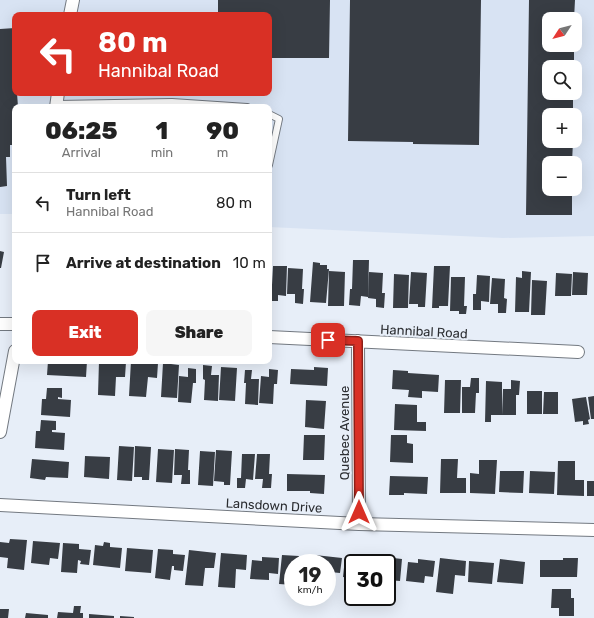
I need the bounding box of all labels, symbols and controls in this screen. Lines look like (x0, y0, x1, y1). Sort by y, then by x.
north arrow (542, 12, 582, 52)
map controls (542, 12, 582, 196)
text: 80 m (98, 26, 168, 59)
icon: left (32, 28, 84, 80)
text: Hannibal Road (98, 60, 219, 82)
button: search (542, 60, 582, 100)
button: + (542, 108, 582, 148)
text: 06:25 (45, 117, 118, 145)
text: 1 (156, 117, 168, 145)
text: 90 (206, 117, 239, 145)
text: Arrival (62, 145, 101, 160)
text: min (151, 145, 173, 160)
text: m (217, 145, 228, 160)
button: − (542, 156, 582, 196)
text: Turn left (66, 186, 131, 204)
icon: left (32, 192, 54, 214)
text: 80 m (216, 194, 252, 212)
text: Hannibal Road (66, 204, 153, 219)
icon: arrive (32, 252, 54, 274)
text: Arrive at destination (66, 254, 221, 272)
text: 10 m (233, 254, 266, 272)
button: Exit (32, 310, 138, 356)
button: Share (146, 310, 252, 356)
street label: Hannibal Road (380, 322, 468, 341)
pin (311, 323, 345, 357)
icon: arrive (317, 329, 339, 351)
street label: Quebec Avenue (337, 386, 352, 480)
position arrow (338, 491, 380, 533)
street label: Lansdown Drive (225, 495, 323, 516)
speed limit sign: 30 (344, 554, 396, 606)
text: 19 (299, 563, 321, 587)
text: km/h (298, 584, 322, 596)

